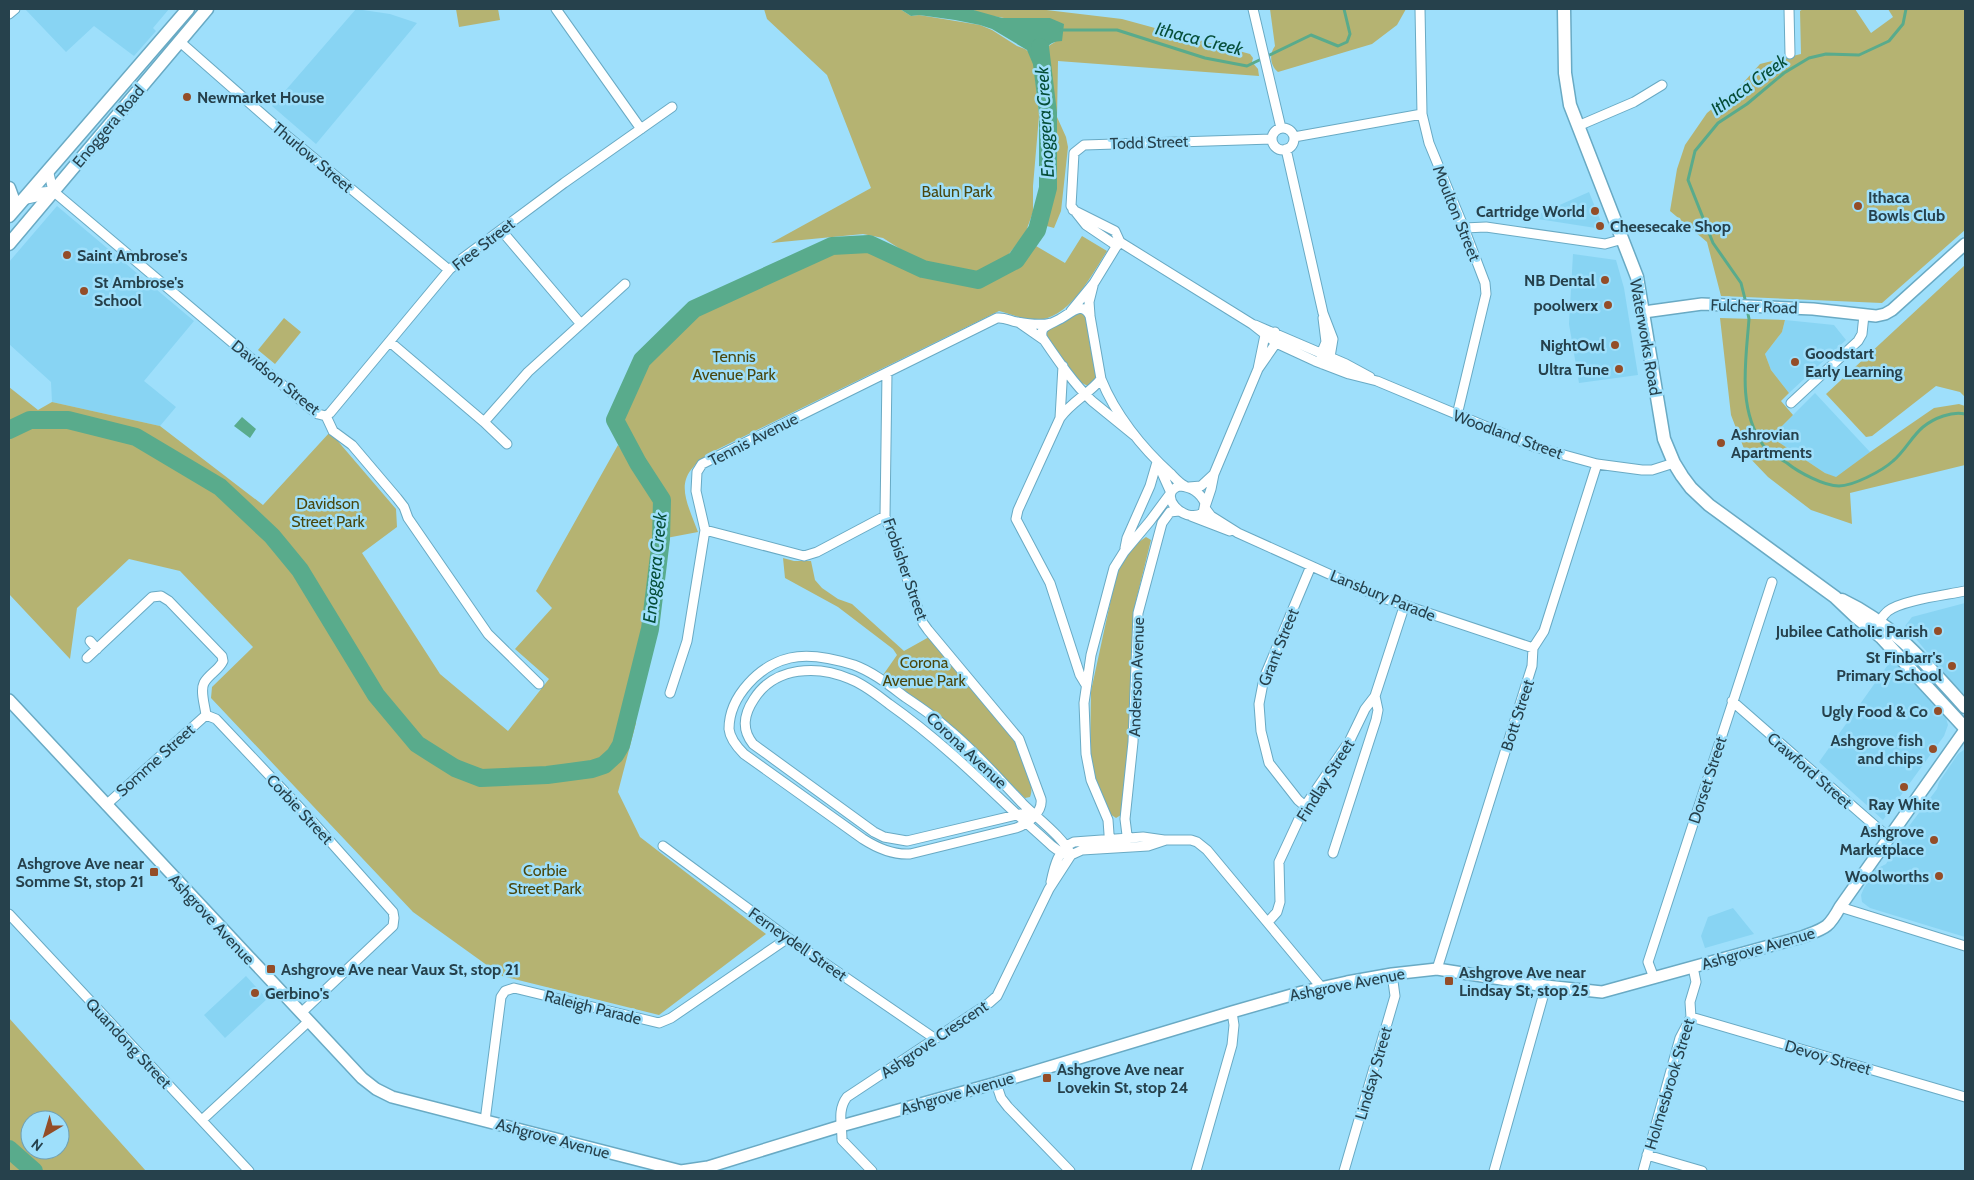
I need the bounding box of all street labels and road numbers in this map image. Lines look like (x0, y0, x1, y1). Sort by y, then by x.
street label: Enoggera Road (68, 81, 148, 171)
street label: Thurlow Street (269, 118, 357, 197)
street label: Todd Street (1109, 132, 1189, 153)
street label: Moulton Street (1429, 163, 1485, 264)
street label: Free Street (448, 214, 519, 275)
street label: Waterworks Road (1626, 277, 1665, 397)
street label: Fulcher Road (1710, 295, 1798, 318)
street label: Davidson Street (228, 336, 324, 419)
street label: Woodland Street (1451, 406, 1566, 463)
street label: Tennis Avenue (705, 409, 801, 470)
street label: Frobisher Street (879, 516, 932, 623)
street label: Lansbury Parade (1328, 566, 1438, 625)
street label: Grant Street (1254, 605, 1303, 689)
street label: Anderson Avenue (1125, 617, 1148, 737)
street label: Bott Street (1497, 677, 1538, 753)
street label: Corona Avenue (922, 708, 1011, 792)
street label: Somme Street (112, 720, 199, 801)
street label: Crawford Street (1763, 728, 1856, 813)
street label: Dorset Street (1684, 734, 1731, 826)
street label: Findlay Street (1293, 735, 1359, 825)
street label: Corbie Street (262, 770, 337, 849)
street label: Ashgrove Avenue (165, 870, 258, 969)
street label: Ferneydell Street (745, 904, 851, 986)
street label: Ashgrove Avenue (1699, 923, 1817, 974)
street label: Ashgrove Avenue (1288, 964, 1406, 1005)
street label: Raleigh Parade (543, 986, 643, 1029)
street label: Quandong Street (82, 994, 176, 1093)
street label: Ashgrove Crescent (877, 996, 992, 1082)
street label: Holmesbrook Street (1641, 1016, 1699, 1152)
street label: Lindsay Street (1351, 1024, 1396, 1122)
street label: Devoy Street (1783, 1036, 1874, 1079)
street label: Ashgrove Avenue (898, 1068, 1016, 1119)
street label: Ashgrove Avenue (494, 1114, 612, 1163)

